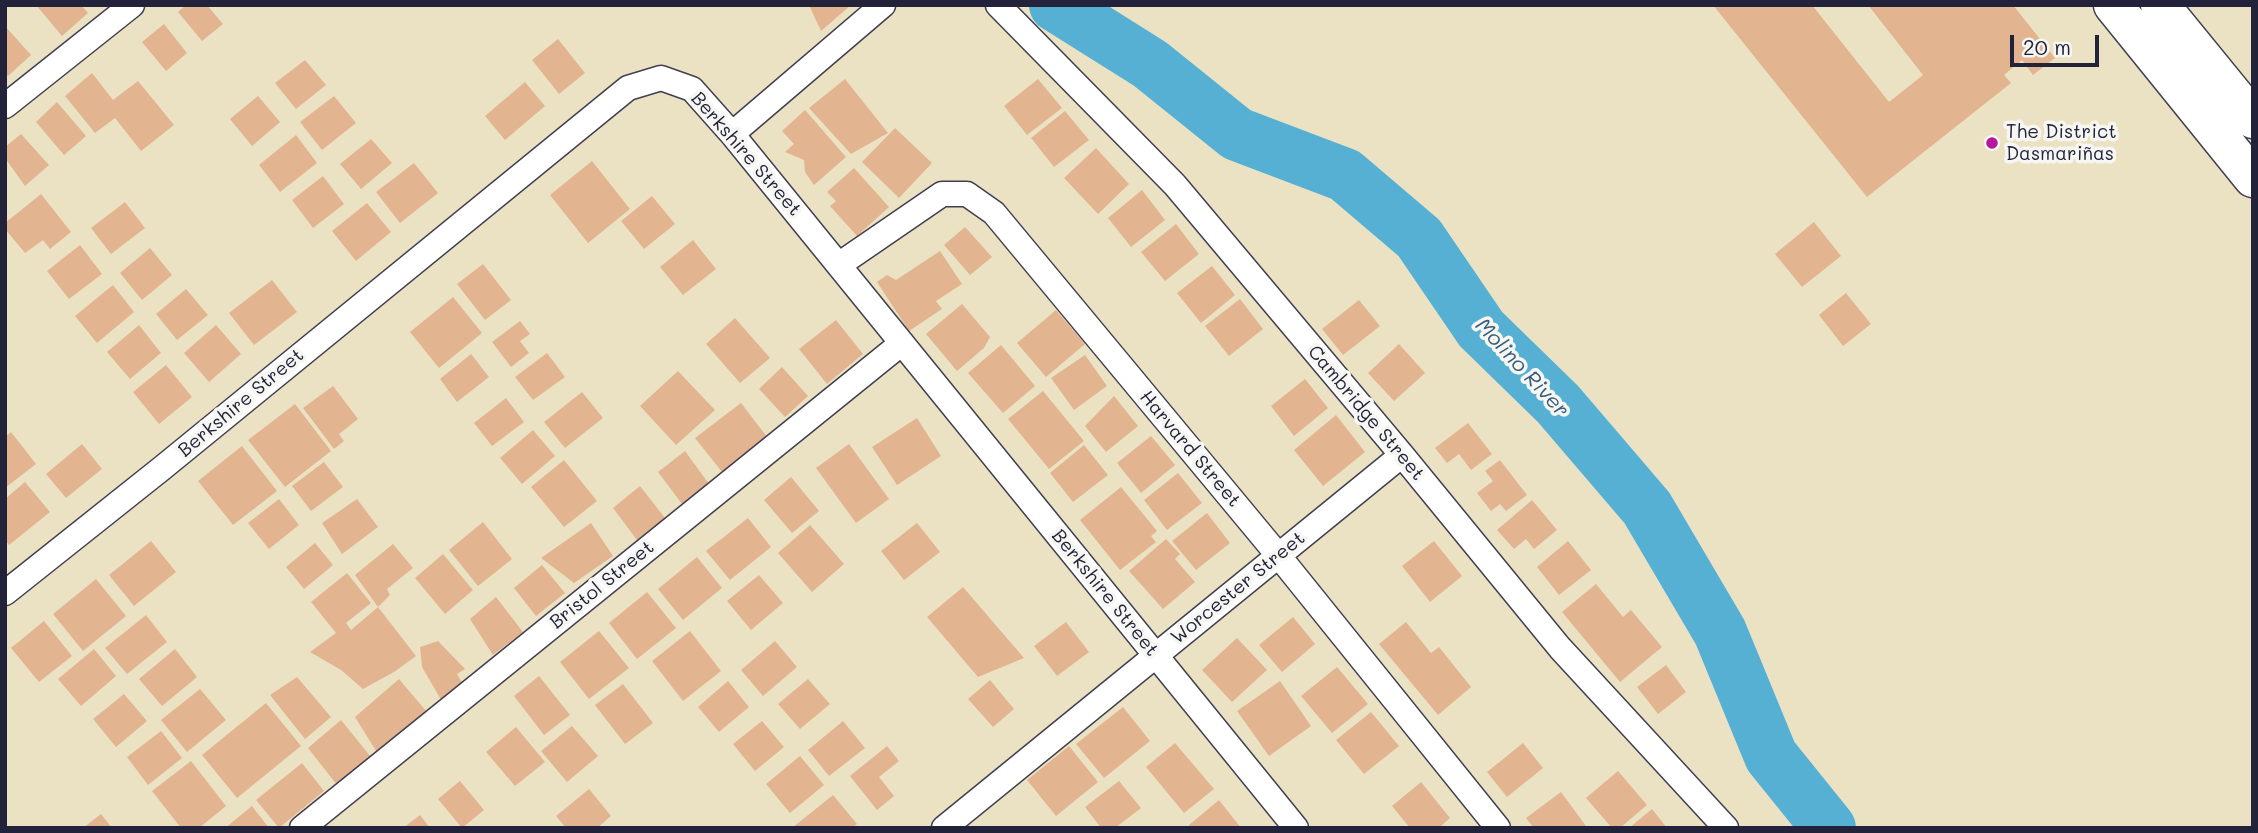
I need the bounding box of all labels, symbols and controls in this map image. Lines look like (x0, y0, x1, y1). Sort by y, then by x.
scale bar (2013, 21, 2102, 65)
text: 20 m (2023, 33, 2071, 60)
street label: Berkshire Street (686, 87, 806, 221)
place label: The District Dasmariñas (2006, 121, 2116, 165)
marker: The District Dasmariñas (1984, 135, 2000, 151)
water label: Molino River (1470, 313, 1574, 423)
street label: Cambridge Street (1303, 341, 1429, 485)
street label: Berkshire Street (174, 344, 308, 462)
street label: Harvard Street (1135, 386, 1245, 512)
street label: Berkshire Street (1047, 525, 1163, 661)
street label: Worcester Street (1166, 527, 1310, 649)
street label: Bristol Street (545, 536, 659, 634)

